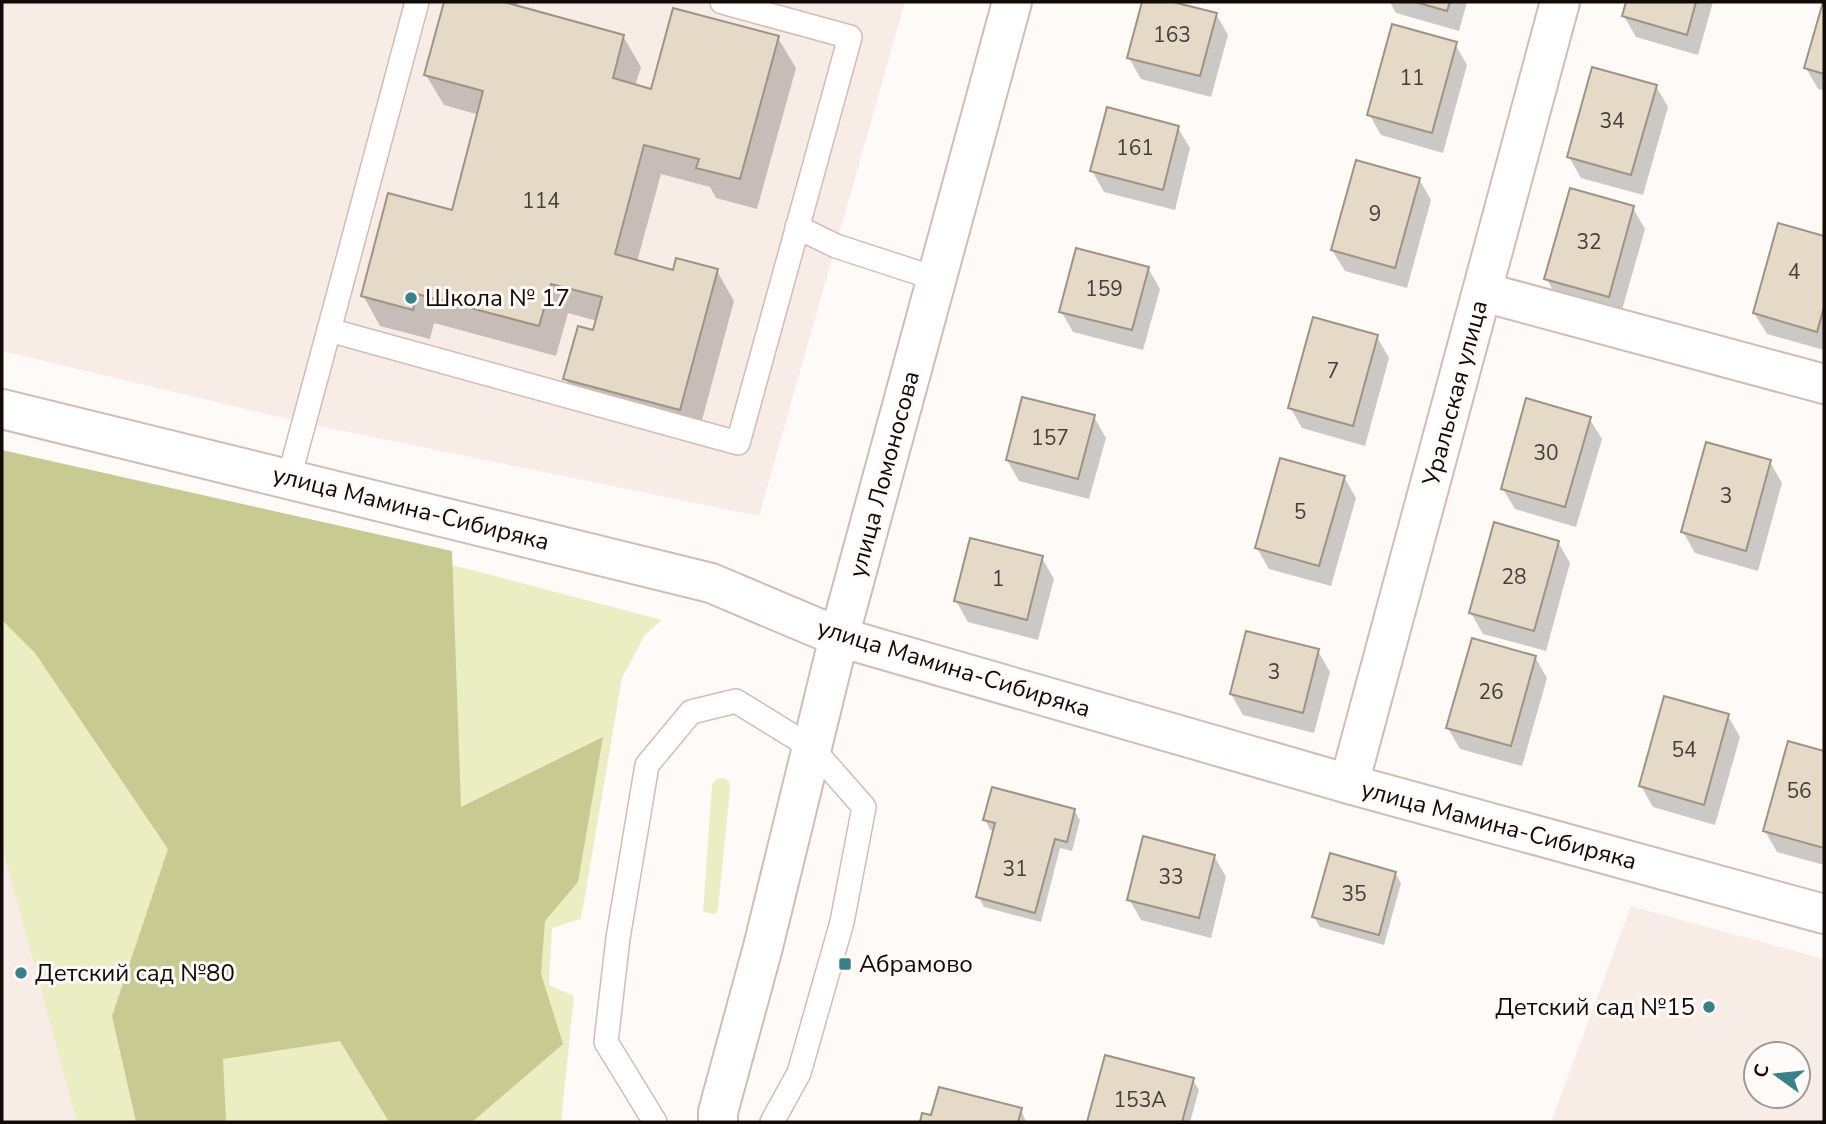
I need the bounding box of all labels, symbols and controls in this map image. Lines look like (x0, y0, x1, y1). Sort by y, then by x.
house number: 163 (1153, 21, 1191, 49)
house number: 11 (1399, 64, 1425, 92)
house number: 34 (1599, 107, 1625, 135)
house number: 161 (1116, 134, 1154, 162)
house number: 114 (522, 187, 560, 215)
house number: 9 (1369, 200, 1381, 228)
house number: 32 (1576, 228, 1602, 256)
house number: 4 (1788, 258, 1800, 286)
house number: 159 (1085, 275, 1123, 303)
place label: Школа № 17 (425, 282, 570, 314)
marker: Школа № 17 (403, 290, 419, 306)
street label: Уральская улица (1415, 297, 1495, 490)
house number: 7 (1327, 357, 1339, 385)
street label: улица Ломоносова (841, 367, 927, 581)
house number: 157 (1031, 424, 1069, 452)
house number: 30 (1533, 439, 1559, 467)
street label: улица Мамина-Сибиряка (269, 458, 553, 558)
house number: 3 (1720, 482, 1732, 510)
house number: 5 (1294, 498, 1306, 526)
house number: 28 (1501, 563, 1527, 591)
house number: 1 (992, 565, 1004, 593)
street label: улица Мамина-Сибиряка (814, 611, 1094, 725)
house number: 3 (1268, 658, 1280, 686)
house number: 26 (1478, 678, 1504, 706)
house number: 54 (1671, 736, 1697, 764)
street label: улица Мамина-Сибиряка (1358, 773, 1640, 877)
house number: 56 (1786, 777, 1812, 805)
house number: 31 (1002, 855, 1028, 883)
house number: 33 (1158, 863, 1184, 891)
house number: 35 (1341, 880, 1367, 908)
place label: Абрамово (859, 948, 973, 980)
marker: Абрамово (837, 956, 853, 972)
place label: Детский сад №80 (35, 957, 235, 989)
marker: Детский сад №80 (13, 965, 29, 981)
place label: Детский сад №15 (1495, 991, 1695, 1023)
marker: Детский сад №15 (1701, 999, 1717, 1015)
north arrow (1742, 1040, 1812, 1110)
text: С (1747, 1061, 1776, 1080)
house number: 153А (1113, 1086, 1167, 1114)

